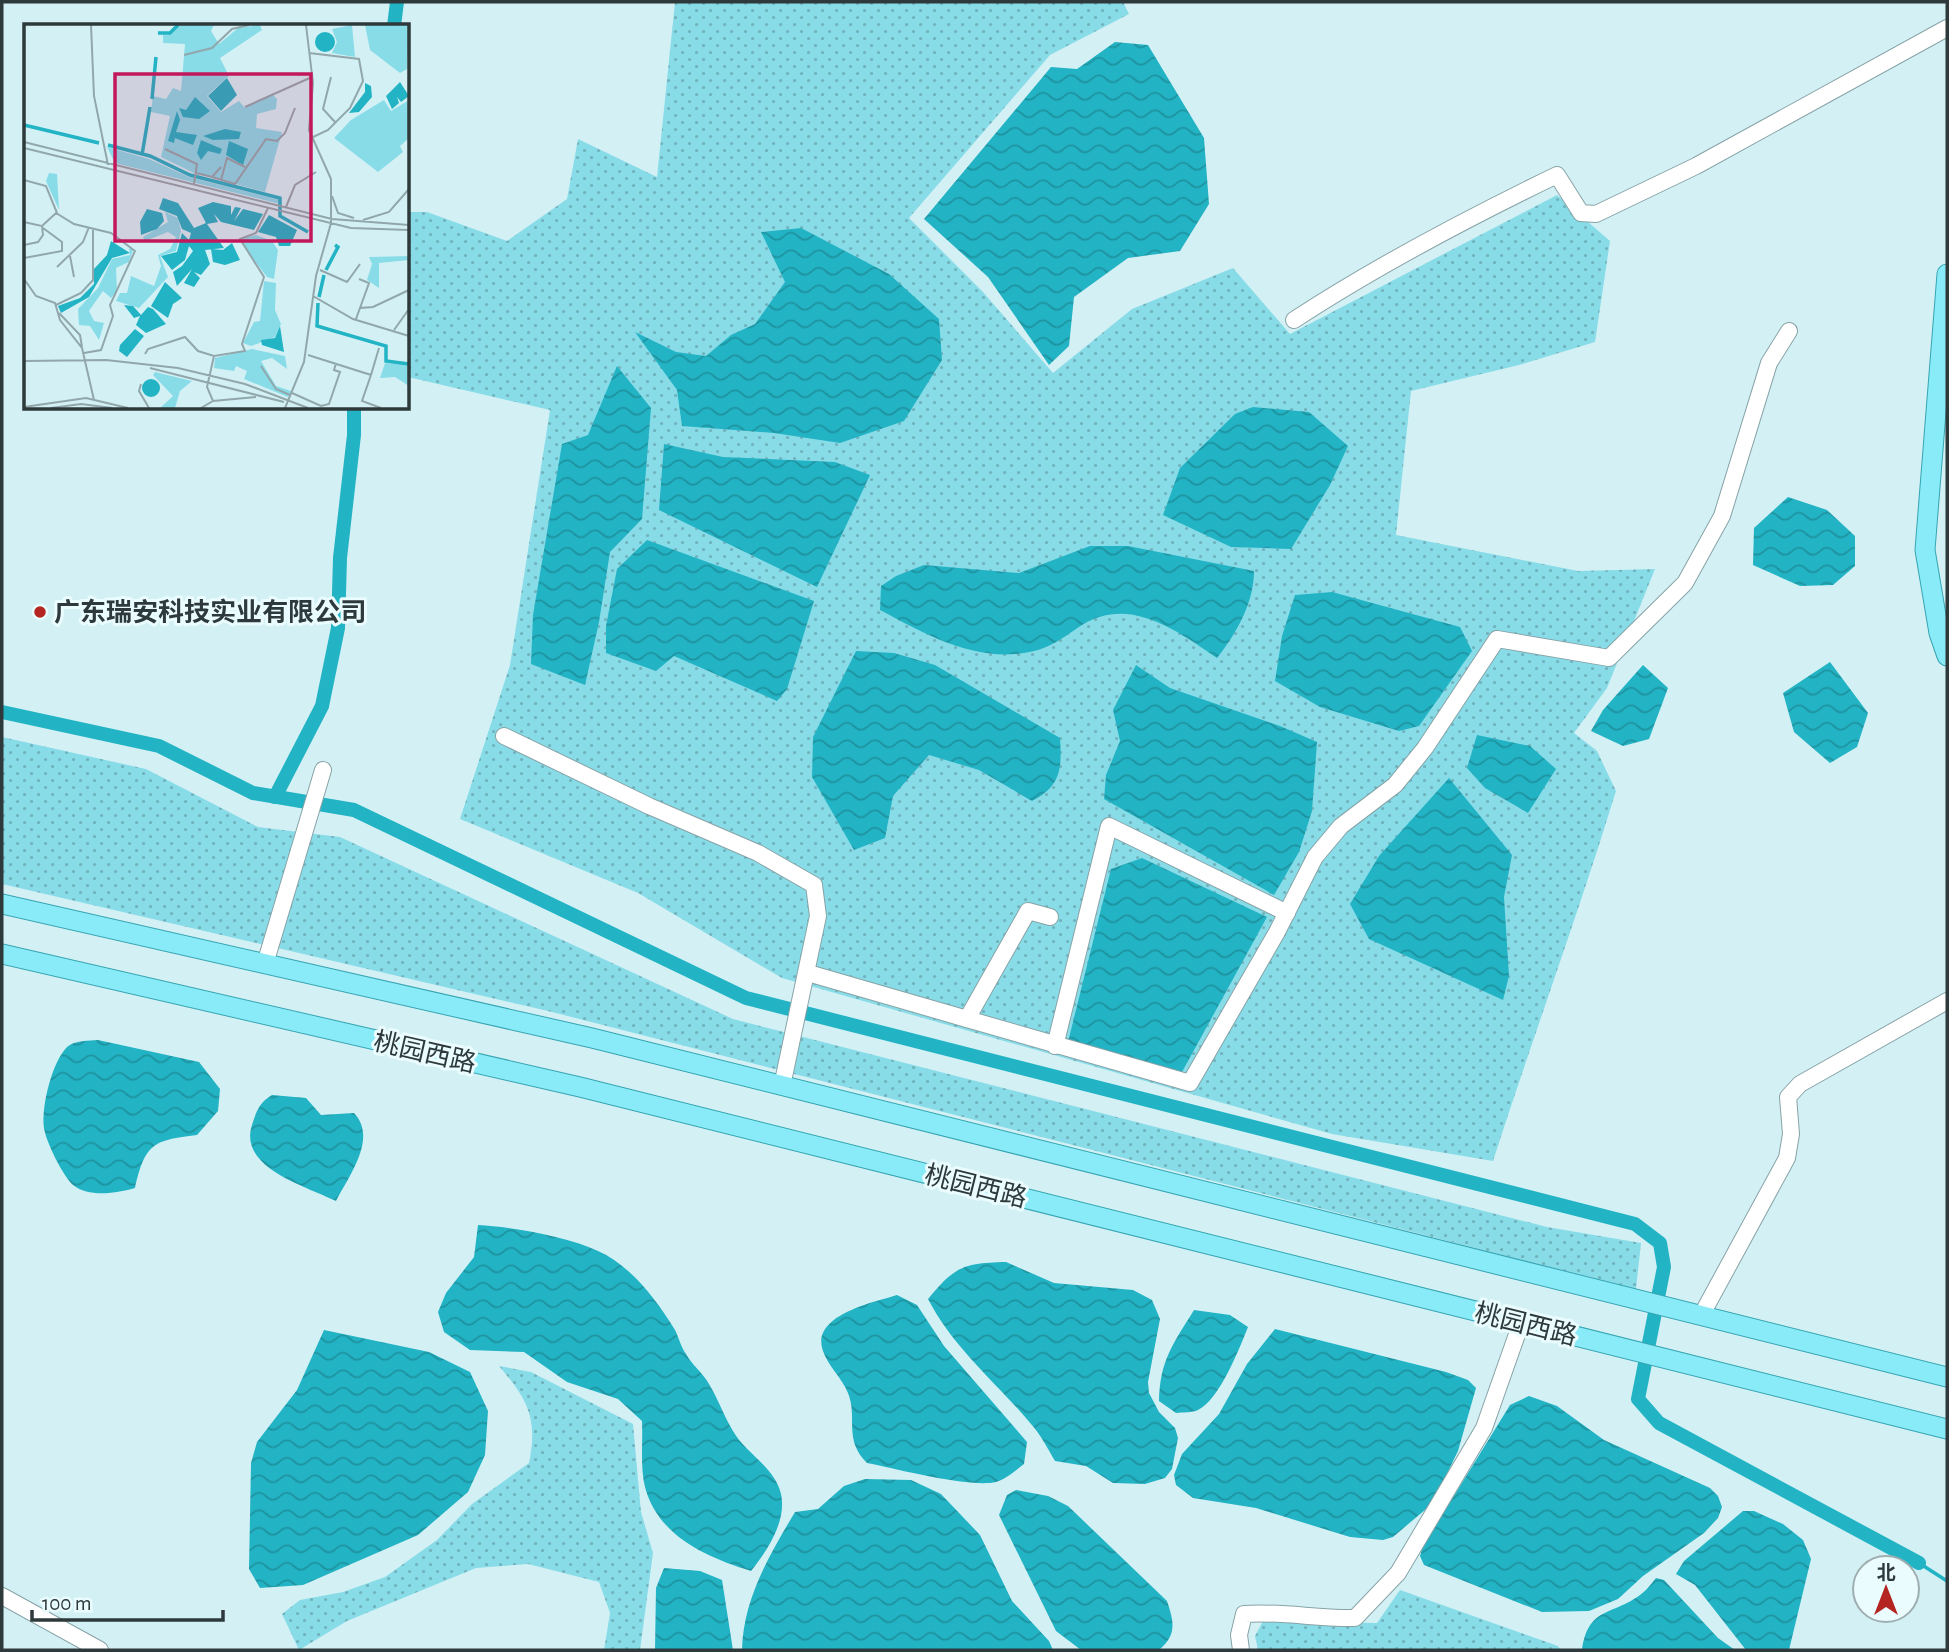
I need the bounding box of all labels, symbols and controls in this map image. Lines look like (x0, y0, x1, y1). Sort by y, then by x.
inset map (24, 24, 410, 410)
place label: 广东瑞安科技实业有限公司 (54, 598, 366, 626)
marker: 广东瑞安科技实业有限公司 (32, 604, 48, 620)
street label: 桃园西路 (371, 1028, 479, 1077)
street label: 桃园西路 (922, 1161, 1030, 1212)
street label: 桃园西路 (1472, 1299, 1580, 1350)
north arrow (1851, 1554, 1921, 1624)
text: 北 (1876, 1563, 1896, 1583)
scale bar (32, 1578, 222, 1622)
text: 100 m (42, 1593, 92, 1614)

